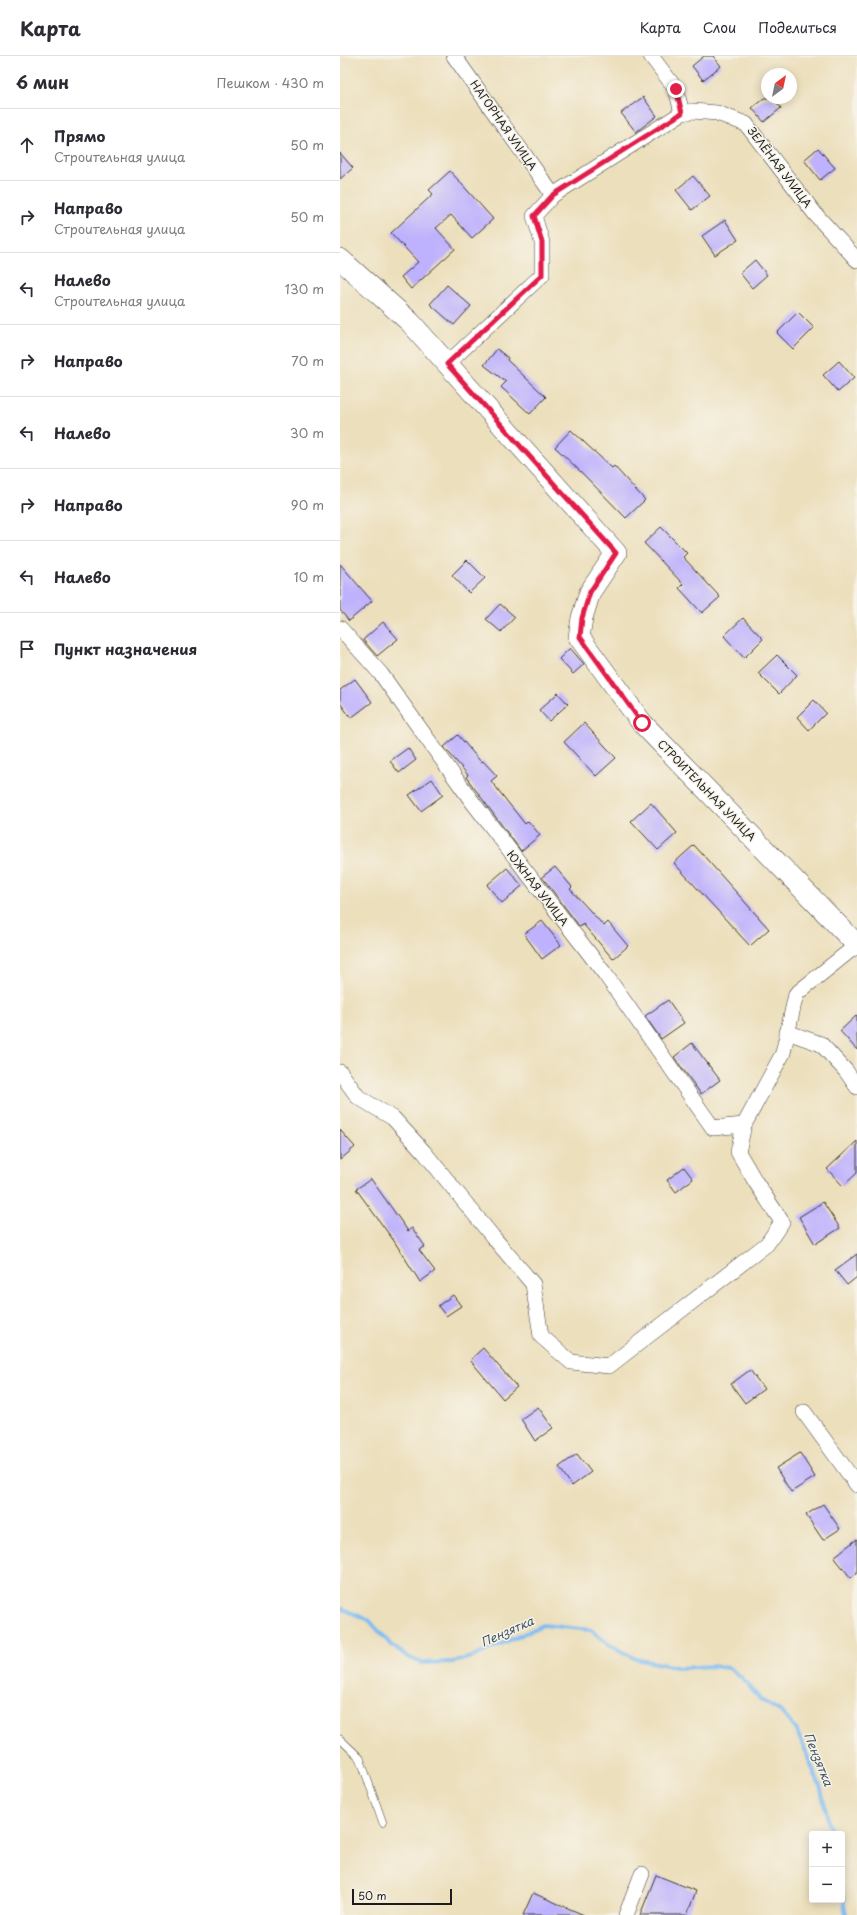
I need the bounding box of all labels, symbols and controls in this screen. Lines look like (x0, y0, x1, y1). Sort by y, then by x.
text: Карта (20, 14, 81, 42)
text: Карта (640, 17, 681, 38)
text: Слои (703, 17, 736, 38)
text: Поделиться (758, 17, 837, 38)
north arrow (761, 68, 797, 104)
text: 6 мин (16, 69, 69, 95)
text: Пешком · 430 m (216, 73, 324, 92)
street label: НАГОРНАЯ УЛИЦА (466, 76, 542, 174)
route end (667, 80, 685, 98)
street label: ЗЕЛЁНАЯ УЛИЦА (744, 123, 816, 211)
text: Прямо (54, 124, 105, 147)
icon: ahead (16, 134, 38, 156)
text: 50 m (290, 135, 324, 154)
text: Строительная улица (54, 147, 185, 166)
text: Направо (54, 196, 123, 219)
icon: right (16, 206, 38, 228)
text: 50 m (290, 207, 324, 226)
text: Строительная улица (54, 219, 185, 238)
text: Налево (54, 268, 111, 291)
icon: left (16, 278, 38, 300)
text: 130 m (285, 279, 324, 298)
text: Строительная улица (54, 291, 185, 310)
text: Направо (54, 349, 123, 372)
icon: right (16, 350, 38, 372)
text: 70 m (291, 351, 324, 370)
text: Налево (54, 421, 111, 444)
icon: left (16, 422, 38, 444)
text: 30 m (290, 423, 324, 442)
text: Направо (54, 493, 123, 516)
icon: right (16, 494, 38, 516)
text: 90 m (291, 495, 324, 514)
text: Налево (54, 565, 111, 588)
icon: left (16, 566, 38, 588)
text: 10 m (294, 567, 324, 586)
text: Пункт назначения (54, 637, 197, 660)
icon: arrive (16, 638, 38, 660)
route start (633, 714, 651, 732)
street label: СТРОИТЕЛЬНАЯ УЛИЦА (654, 735, 761, 845)
street label: ЮЖНАЯ УЛИЦА (503, 847, 573, 930)
water label: Пензятка (478, 1611, 537, 1651)
water label: Пензятка (800, 1730, 838, 1789)
map controls (809, 1831, 845, 1903)
button: + (809, 1831, 845, 1867)
button: − (809, 1867, 845, 1903)
scale bar (352, 1887, 452, 1906)
text: 50 m (358, 1887, 387, 1904)

